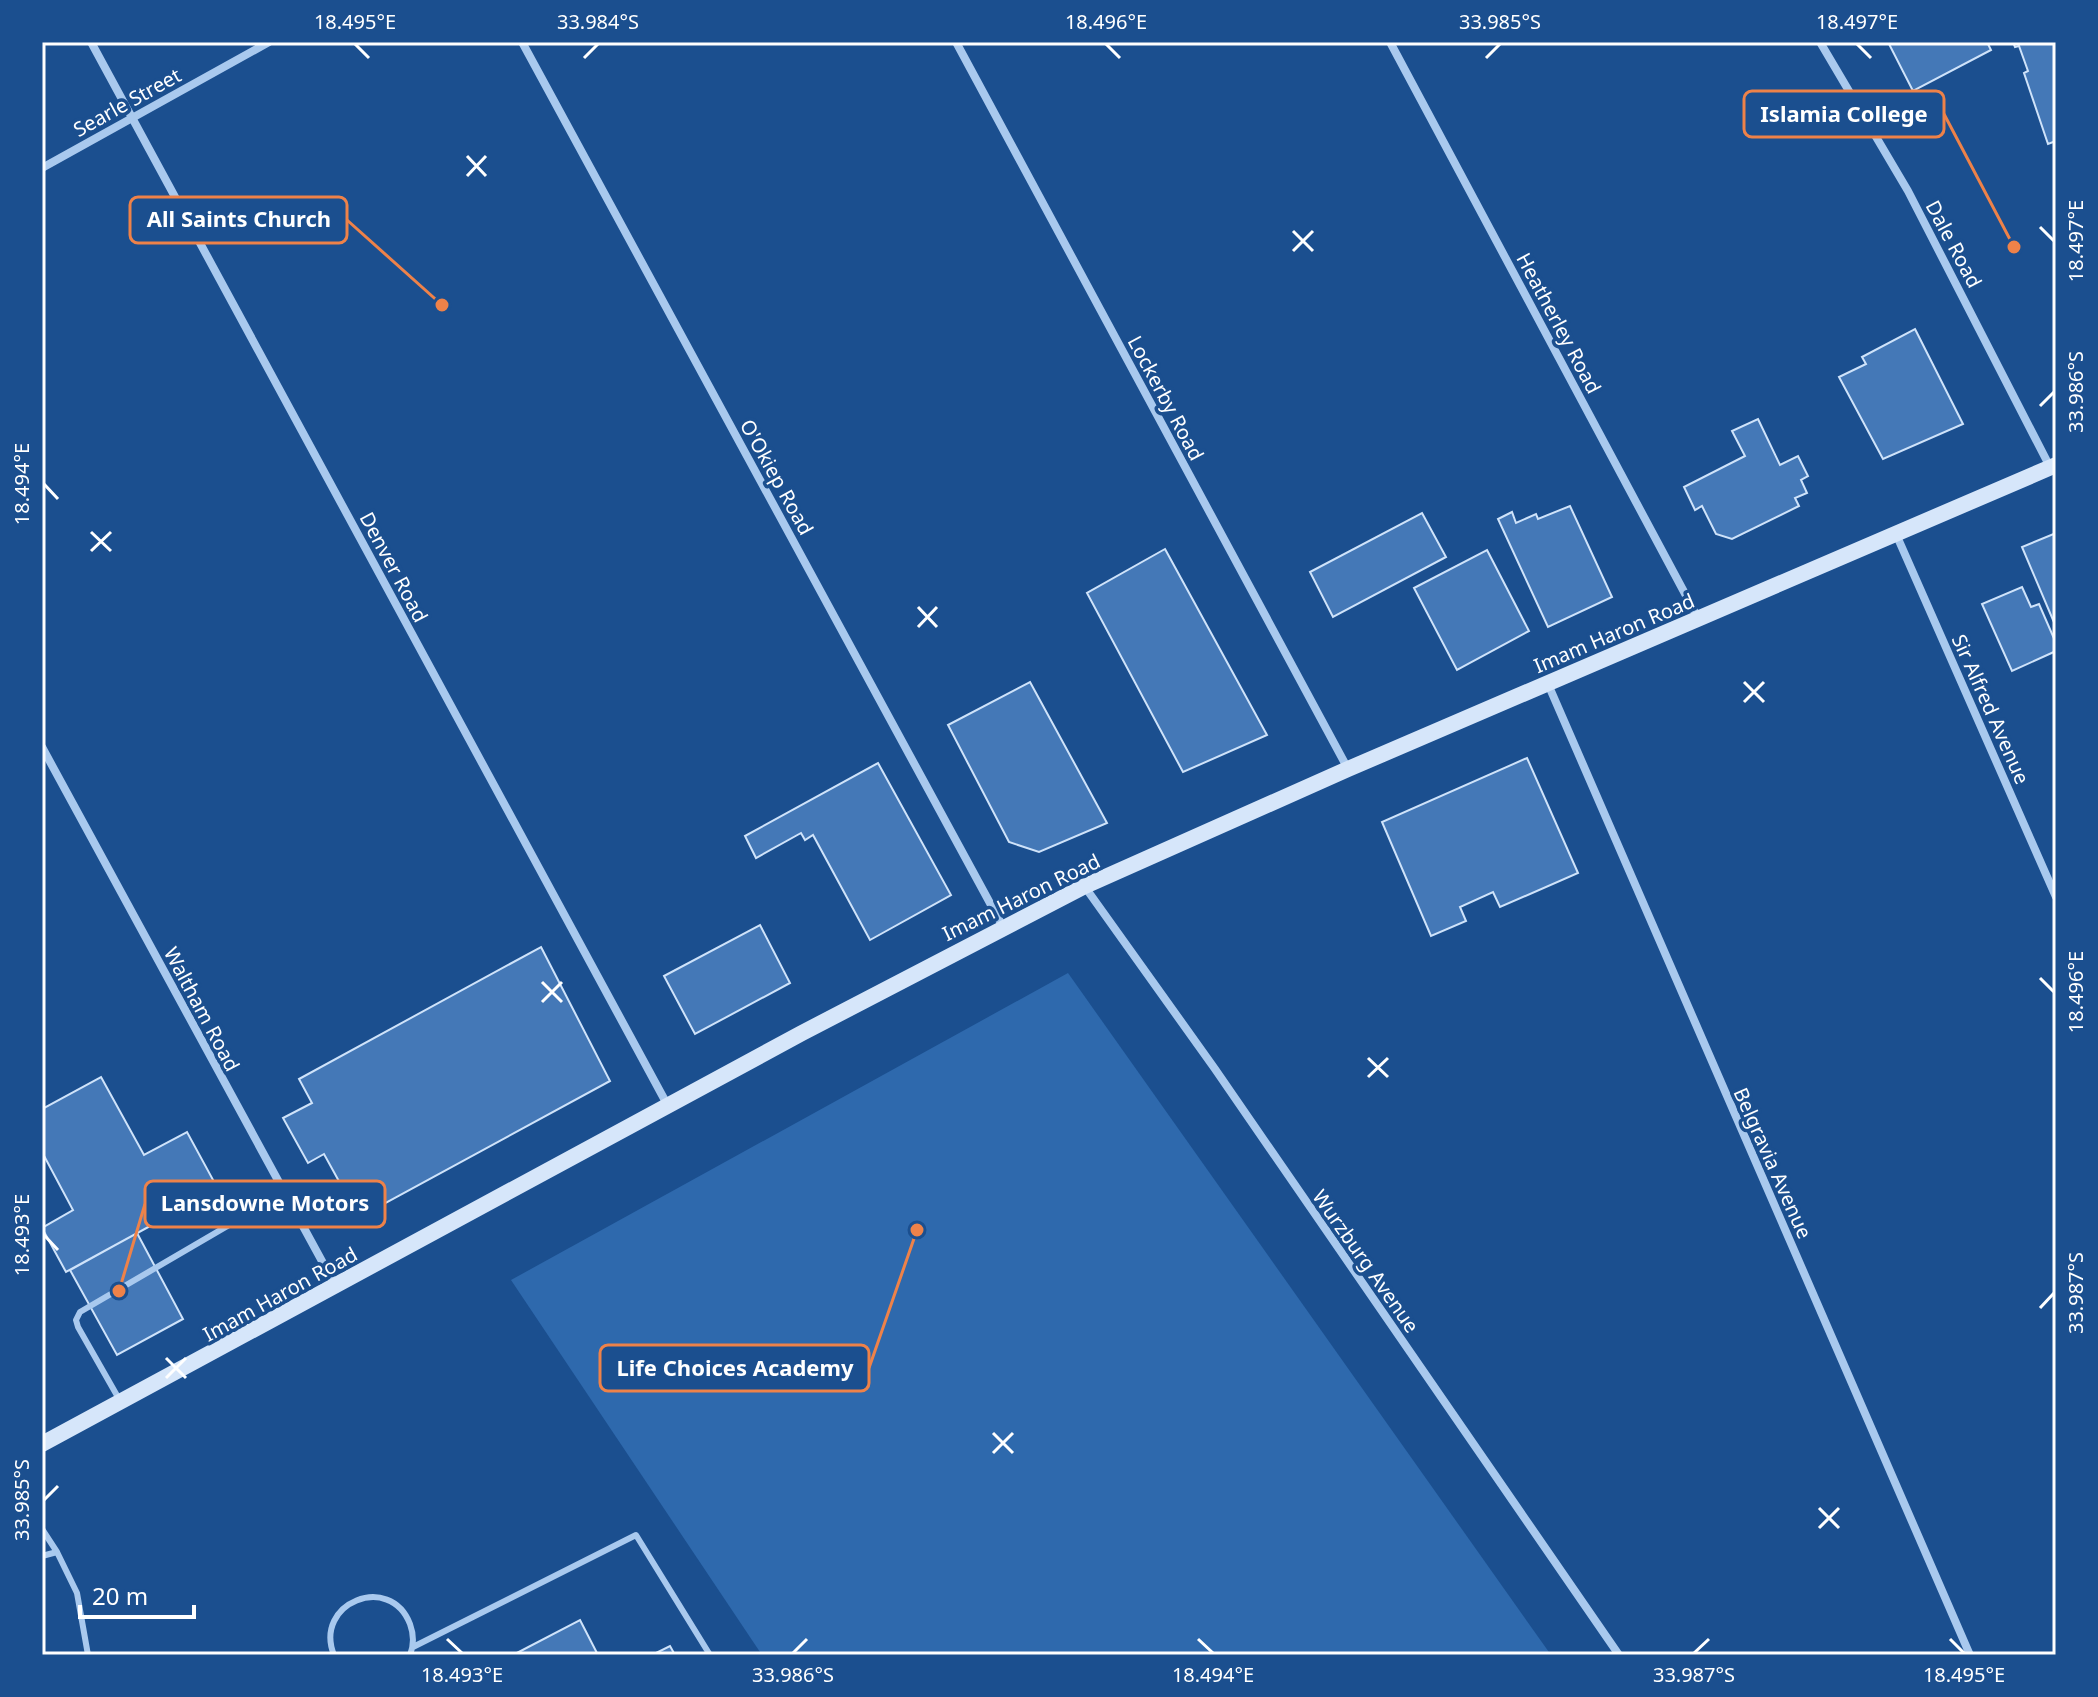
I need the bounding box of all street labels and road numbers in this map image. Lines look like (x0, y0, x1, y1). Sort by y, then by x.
street label: Searle Street (68, 61, 186, 143)
street label: Dale Road (1920, 195, 1988, 293)
street label: Heatherley Road (1510, 248, 1608, 398)
street label: Lockerby Road (1122, 331, 1210, 465)
street label: O'Okiep Road (734, 414, 820, 540)
street label: Denver Road (354, 507, 434, 627)
street label: Imam Haron Road (1529, 587, 1699, 679)
street label: Sir Alfred Avenue (1946, 630, 2036, 788)
street label: Imam Haron Road (938, 847, 1104, 947)
street label: Waltham Road (158, 942, 246, 1076)
street label: Belgravia Avenue (1728, 1083, 1818, 1243)
street label: Wurzburg Avenue (1307, 1184, 1425, 1338)
street label: Imam Haron Road (198, 1240, 362, 1348)

